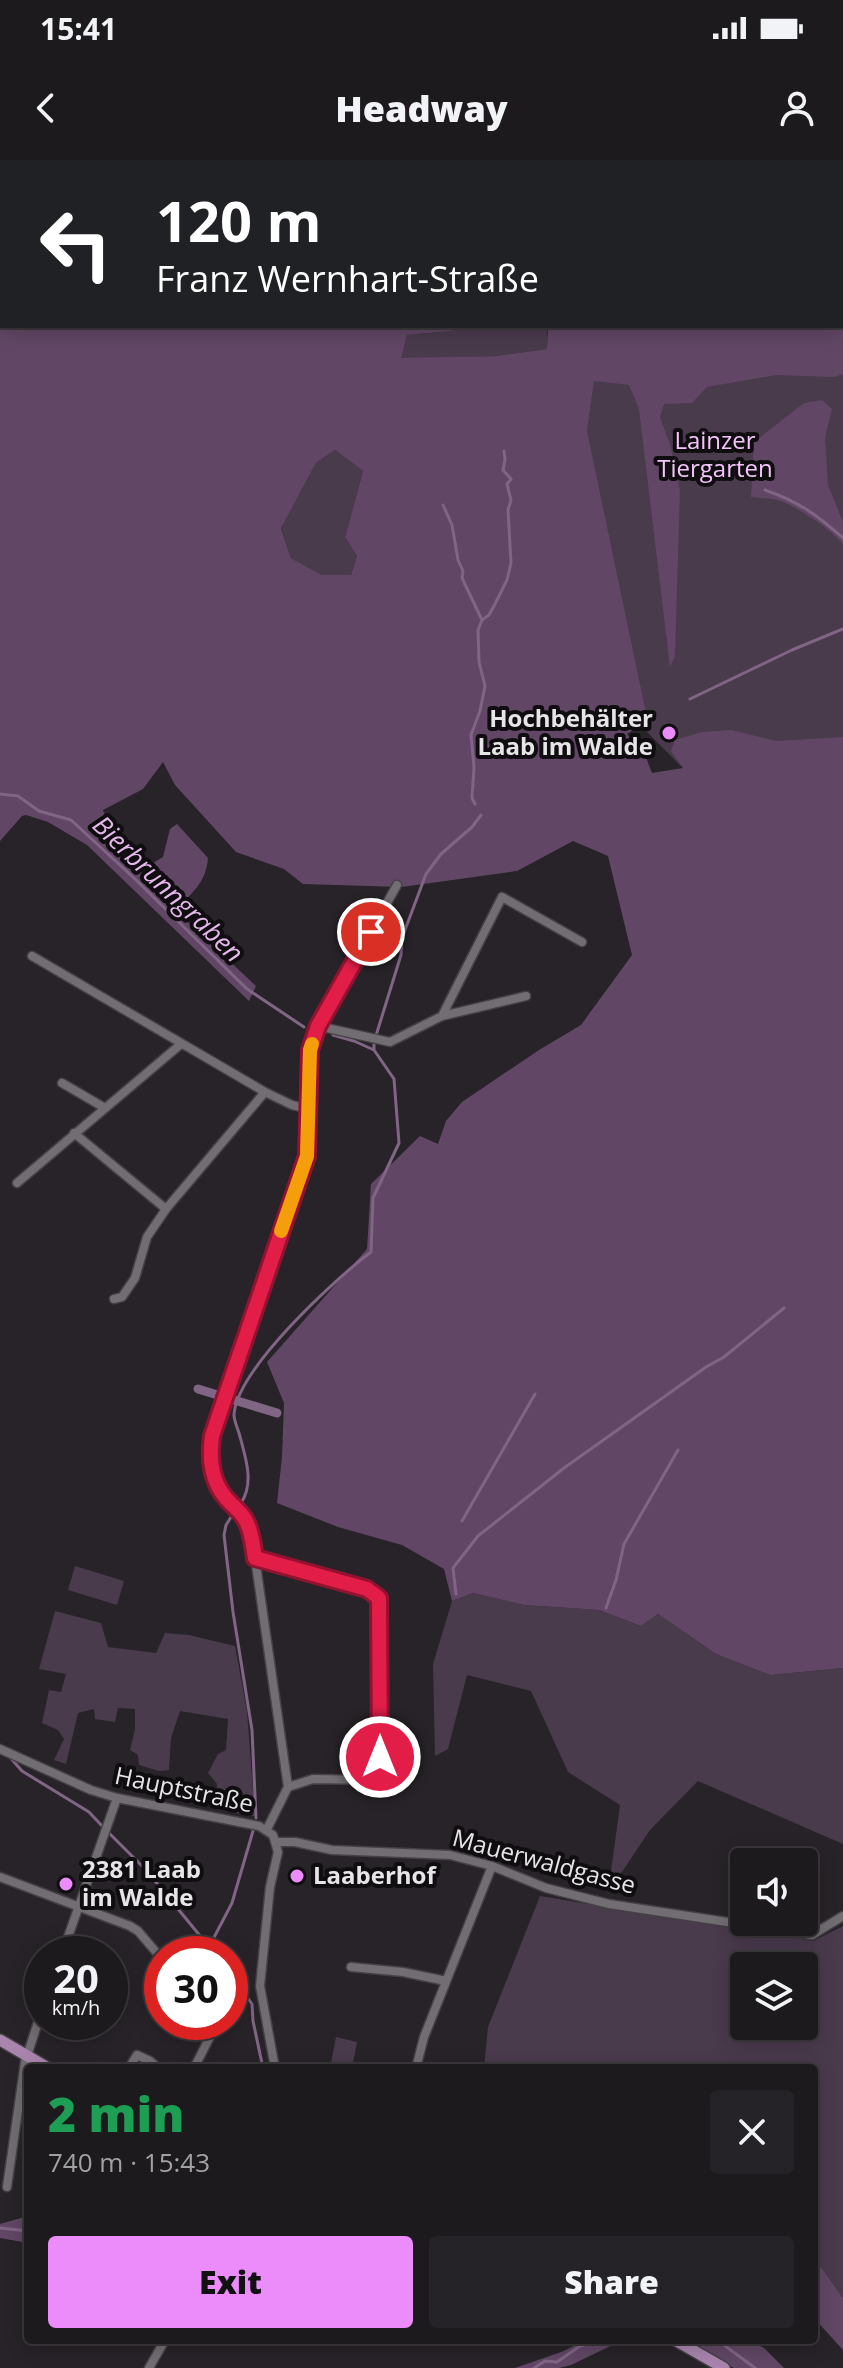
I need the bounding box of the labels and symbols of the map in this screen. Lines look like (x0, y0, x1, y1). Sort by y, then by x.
park label: Lainzer Tiergarten (657, 423, 773, 484)
place label: Hochbehälter Laab im Walde (478, 701, 653, 762)
marker: Hochbehälter Laab im Walde (660, 724, 678, 742)
water label: Bierbrunngraben (85, 807, 252, 970)
pin (337, 898, 405, 966)
position arrow (338, 1715, 422, 1799)
street label: Hauptstraße (112, 1758, 256, 1819)
street label: Mauerwaldgasse (449, 1820, 640, 1901)
place label: 2381 Laab im Walde (82, 1852, 201, 1913)
place label: Laaberhof (313, 1858, 437, 1891)
marker: Laaberhof (288, 1867, 306, 1885)
marker: 2381 Laab im Walde (57, 1875, 75, 1893)
speed limit sign: 30 (144, 1936, 248, 2040)

